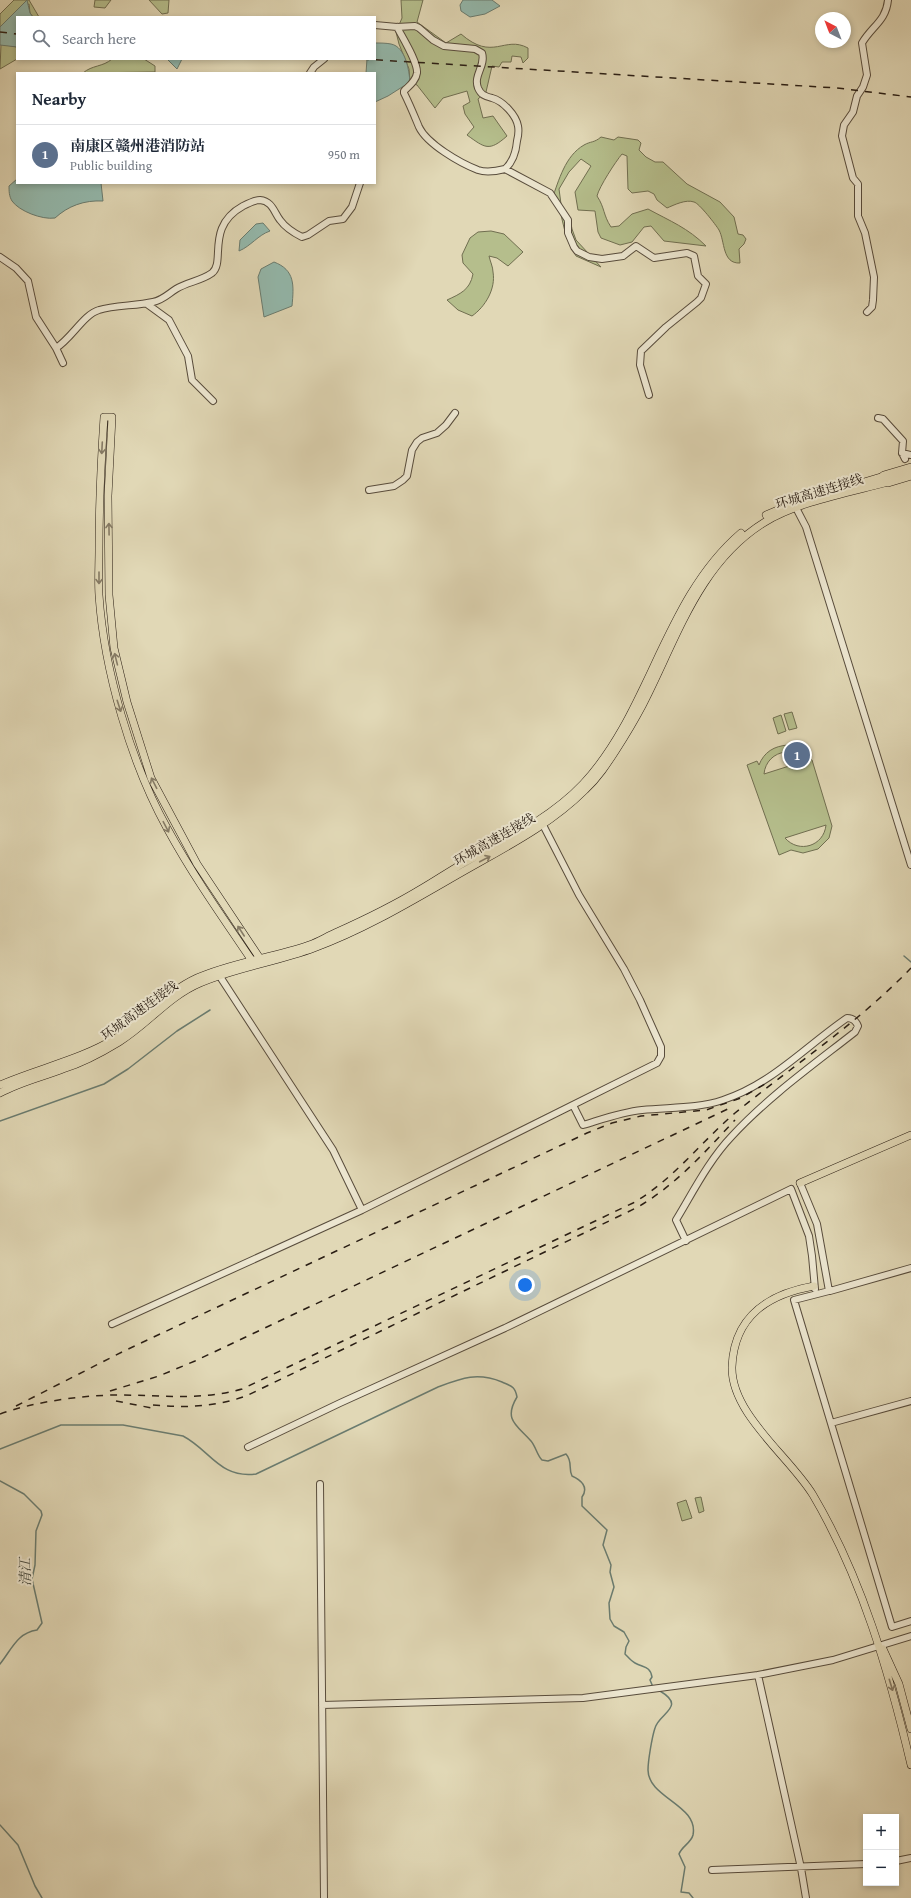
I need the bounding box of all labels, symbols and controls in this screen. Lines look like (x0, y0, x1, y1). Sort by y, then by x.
north arrow (815, 12, 851, 48)
search box (16, 16, 376, 60)
icon: search (30, 27, 52, 49)
text: Search here (62, 28, 136, 49)
text: Nearby (32, 86, 86, 111)
text: 南康区赣州港消防站 (70, 135, 205, 156)
text: 1 (42, 145, 48, 164)
text: 950 m (328, 145, 360, 164)
text: Public building (70, 156, 152, 175)
one-way arrow (98, 441, 106, 454)
street label: 环城高速连接线 (773, 469, 865, 514)
one-way arrow (105, 523, 113, 536)
one-way arrow (95, 571, 103, 584)
one-way arrow (112, 652, 120, 665)
one-way arrow (116, 699, 123, 712)
pin: 1 (784, 740, 810, 770)
one-way arrow (149, 777, 157, 789)
street label: 环城高速连接线 (450, 808, 538, 870)
one-way arrow (163, 821, 171, 833)
one-way arrow (479, 855, 491, 863)
one-way arrow (237, 926, 245, 937)
street label: 环城高速连接线 (97, 976, 182, 1045)
your location (515, 1275, 535, 1295)
water label: 清江 (15, 1556, 35, 1586)
one-way arrow (887, 1679, 895, 1691)
map controls (863, 1814, 899, 1886)
button: + (863, 1814, 899, 1850)
button: − (863, 1850, 899, 1886)

